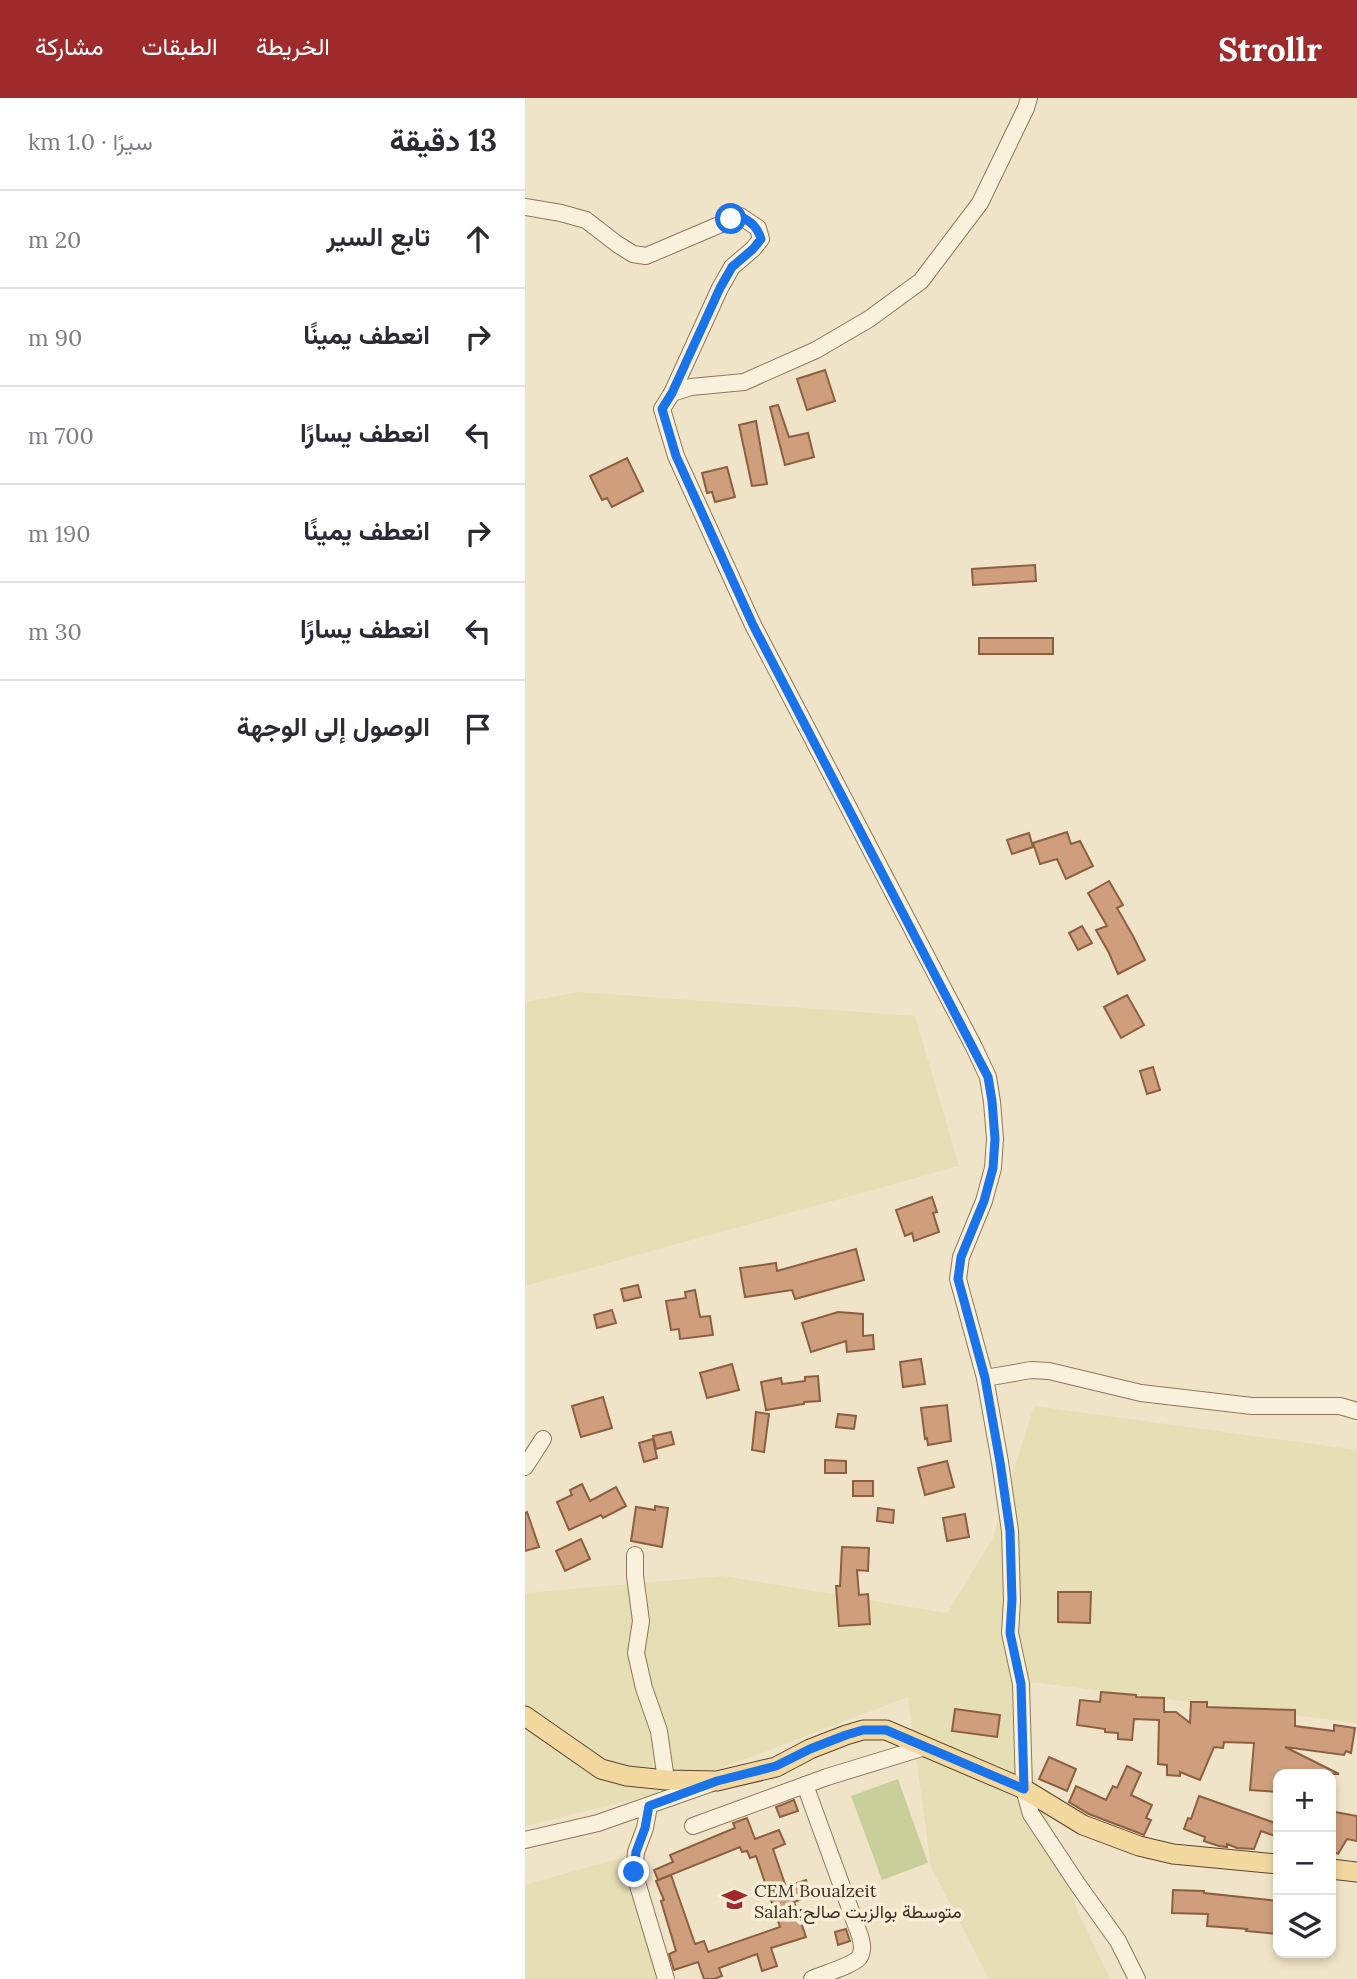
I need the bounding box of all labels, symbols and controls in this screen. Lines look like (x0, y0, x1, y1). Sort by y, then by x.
text: Strollr (1218, 28, 1322, 70)
text: مشاركة (35, 31, 103, 62)
text: الطبقات (141, 31, 218, 62)
text: الخريطة (256, 31, 330, 62)
text: 13 دقيقة (389, 121, 497, 159)
text: سيرًا · 1.0 km (28, 127, 153, 156)
route start (715, 203, 746, 234)
text: تابع السير (326, 220, 430, 253)
icon: ahead (459, 220, 497, 258)
text: 20 m (28, 225, 81, 254)
text: انعطف يمينًا (303, 318, 430, 351)
icon: right (459, 318, 497, 356)
text: 90 m (28, 323, 82, 352)
text: انعطف يسارًا (300, 416, 430, 449)
icon: left (459, 416, 497, 454)
text: 700 m (28, 421, 94, 450)
text: انعطف يمينًا (303, 514, 430, 547)
icon: right (459, 514, 497, 552)
text: 190 m (28, 519, 91, 548)
text: انعطف يسارًا (300, 612, 430, 645)
icon: left (459, 612, 497, 650)
text: 30 m (28, 617, 82, 646)
text: الوصول إلى الوجهة (237, 710, 430, 743)
icon: arrive (459, 710, 497, 748)
map controls (1273, 1769, 1336, 1958)
button: + (1273, 1769, 1336, 1832)
button: − (1273, 1832, 1336, 1895)
route end (618, 1856, 649, 1887)
place label: CEM Boualzeit Salah;متوسطة بوالزيت صالح (754, 1879, 962, 1924)
school or university icon: CEM Boualzeit Salah;متوسطة بوالزيت صالح (720, 1886, 748, 1914)
button: layers (1273, 1895, 1336, 1958)

